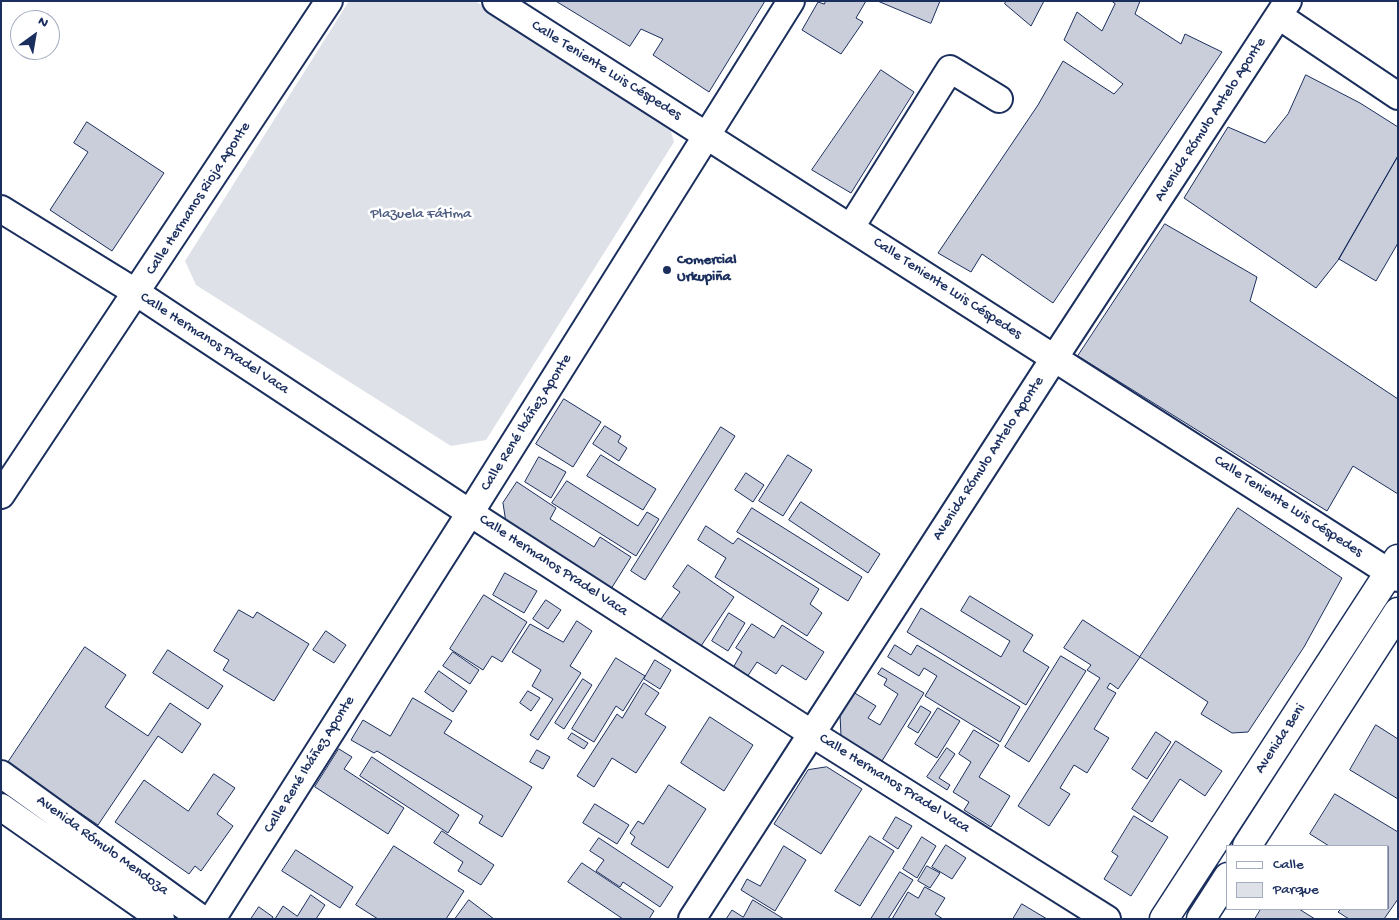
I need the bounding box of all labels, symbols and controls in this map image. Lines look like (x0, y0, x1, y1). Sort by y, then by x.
north arrow (10, 10, 60, 60)
text: N (34, 13, 51, 32)
street label: Calle Teniente Luis Céspedes (527, 17, 685, 125)
street label: Avenida Rómulo Antelo Aponte (1151, 35, 1271, 205)
street label: Calle Hermanos Rioja Aponte (143, 119, 255, 279)
park label: Plazuela Fátima (371, 206, 471, 224)
street label: Calle Teniente Luis Céspedes (869, 234, 1025, 344)
place label: Comercial Urkupiña (677, 252, 737, 287)
marker: Comercial Urkupiña (661, 264, 673, 276)
street label: Calle Hermanos Pradel Vaca (136, 289, 292, 399)
street label: Calle René Ibáñez Aponte (477, 351, 577, 495)
street label: Avenida Rómulo Antelo Aponte (929, 374, 1049, 544)
street label: Calle Teniente Luis Céspedes (1210, 452, 1366, 562)
street label: Calle Hermanos Pradel Vaca (475, 511, 631, 621)
street label: Calle René Ibáñez Aponte (260, 693, 360, 837)
street label: Avenida Beni (1252, 701, 1310, 777)
street label: Calle Hermanos Pradel Vaca (815, 730, 973, 838)
street label: Avenida Rómulo Mendoza (32, 792, 172, 900)
legend (1226, 845, 1389, 910)
text: Calle (1273, 856, 1304, 874)
text: Parque (1273, 881, 1319, 899)

